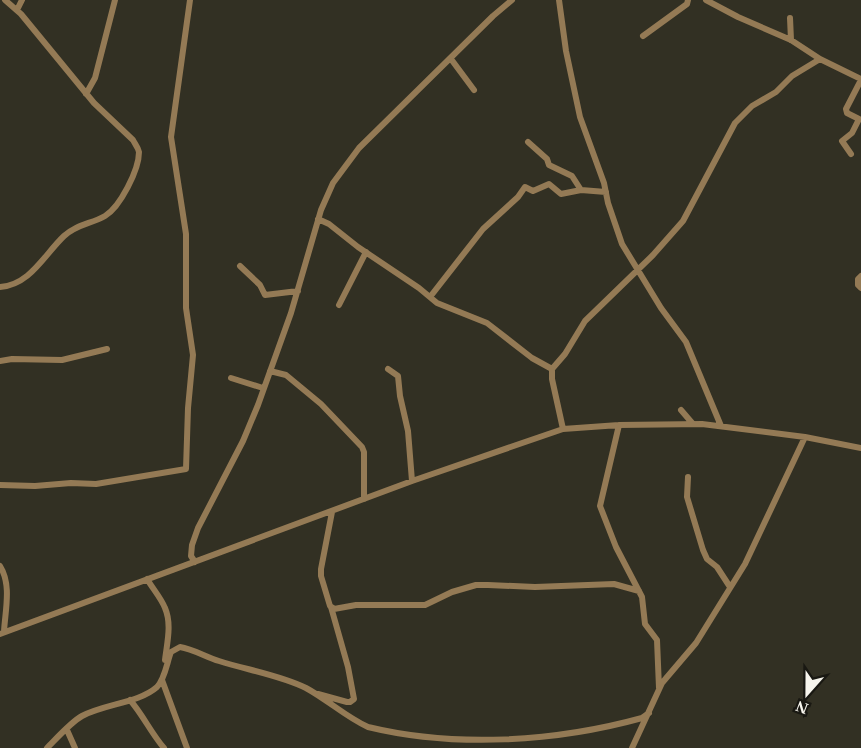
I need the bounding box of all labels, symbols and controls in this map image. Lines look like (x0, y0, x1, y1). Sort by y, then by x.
north arrow (777, 664, 837, 724)
text: N (793, 697, 810, 718)

